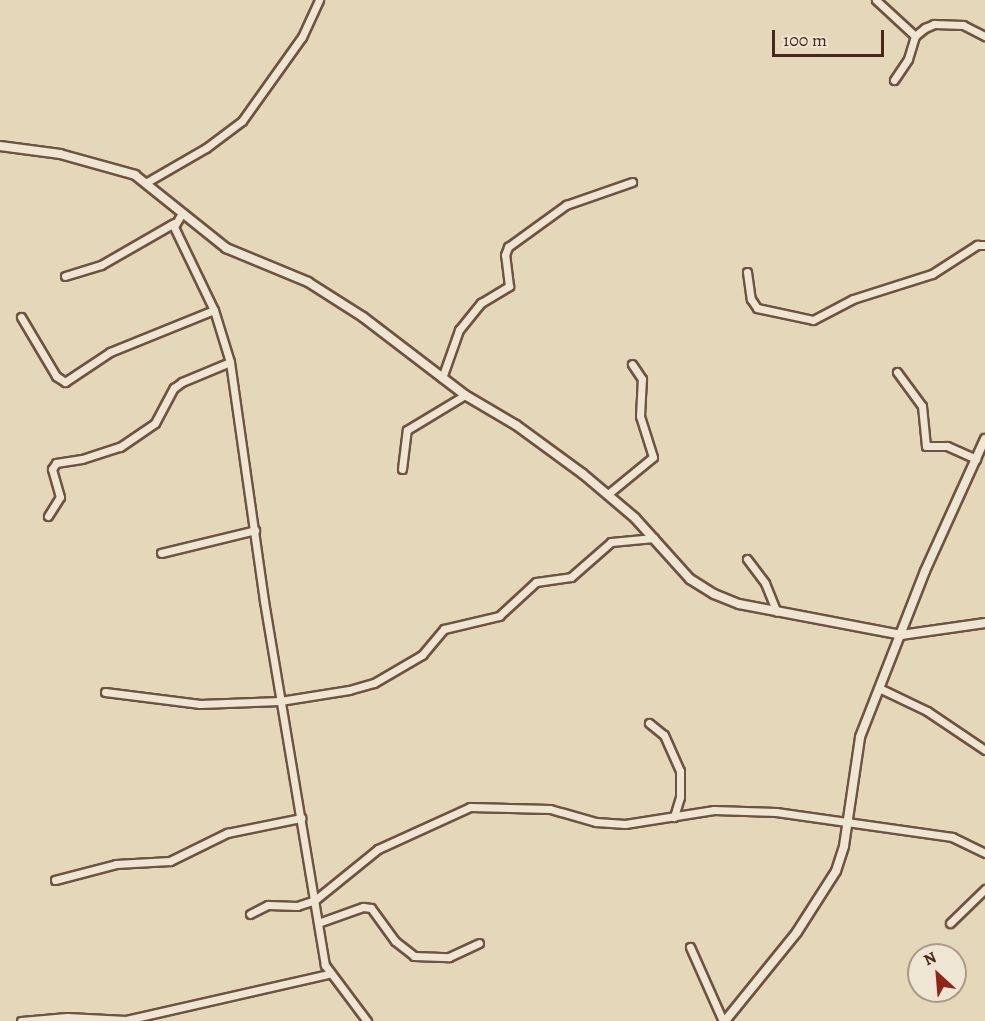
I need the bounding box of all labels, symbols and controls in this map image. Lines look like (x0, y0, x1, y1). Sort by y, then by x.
scale bar (775, 18, 888, 56)
text: 100 m (783, 28, 827, 52)
north arrow (907, 943, 967, 1003)
text: N (920, 946, 940, 971)

